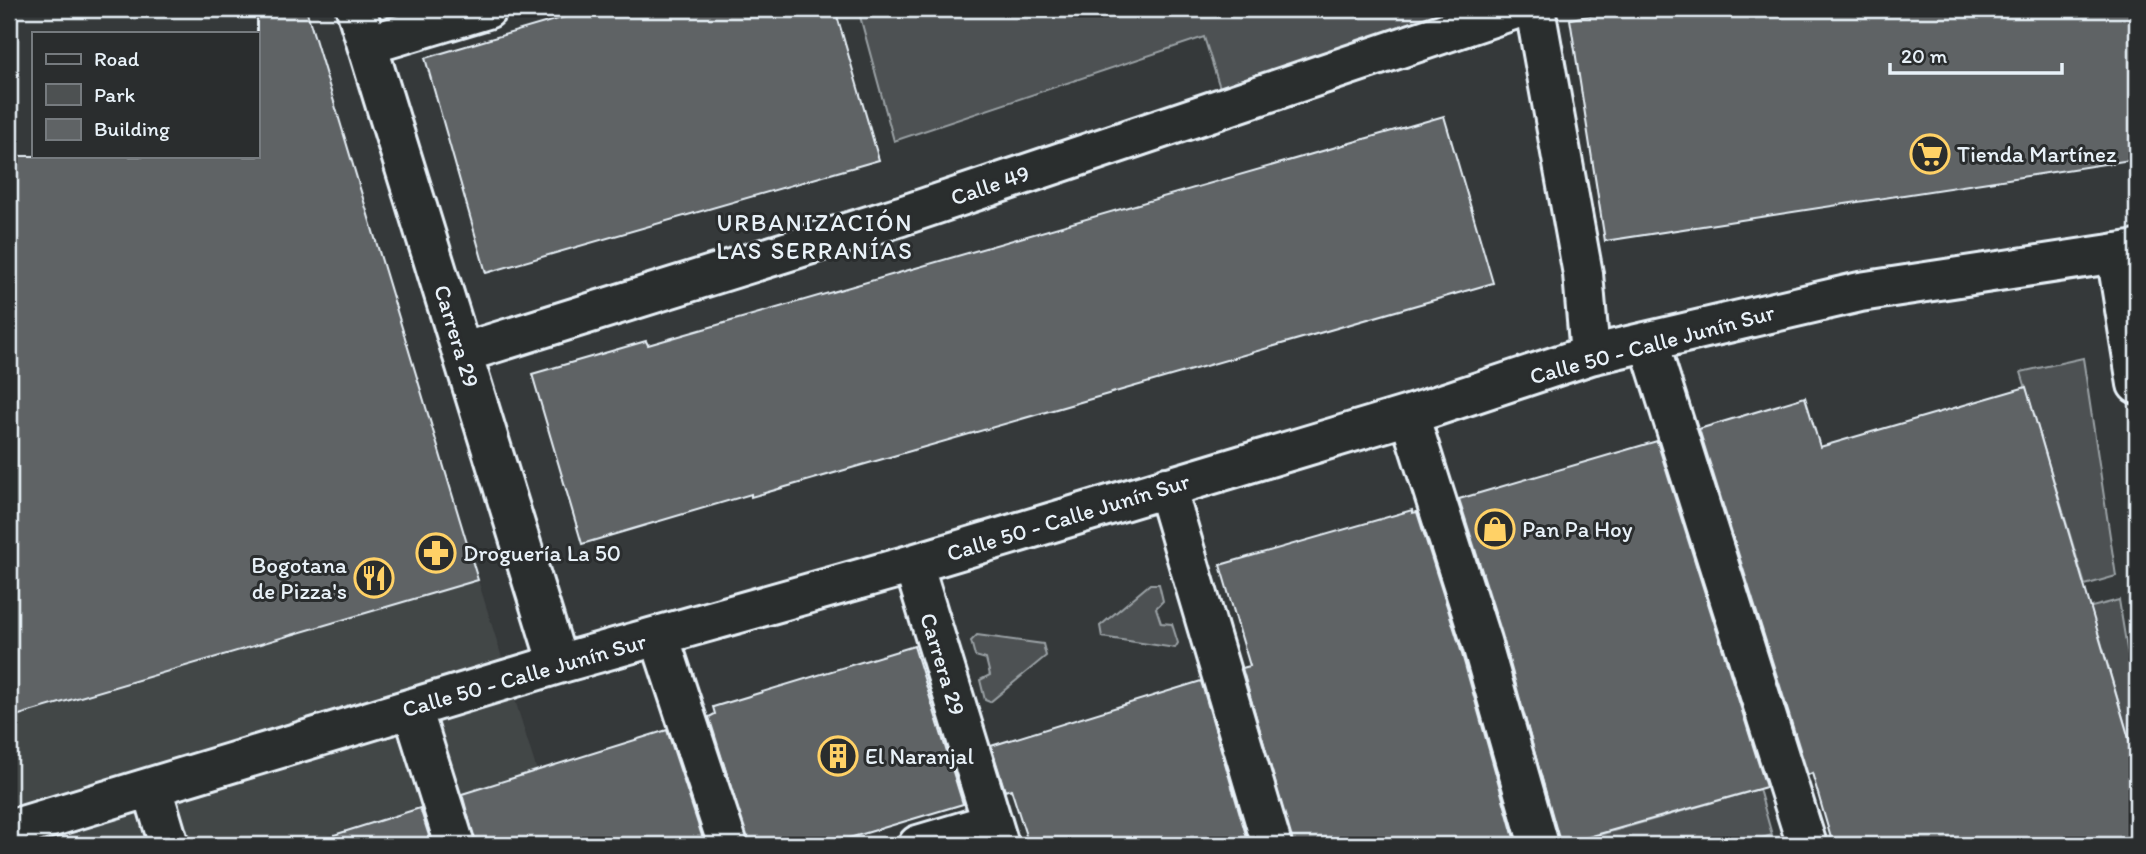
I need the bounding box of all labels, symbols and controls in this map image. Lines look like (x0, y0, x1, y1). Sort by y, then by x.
legend (32, 32, 259, 158)
scale bar (1890, 32, 2062, 76)
text: 20 m (1901, 43, 1948, 68)
text: Road (94, 46, 140, 71)
text: Park (94, 82, 136, 107)
text: Building (94, 116, 170, 141)
supermarket icon: Tienda Martínez (1909, 133, 1951, 175)
place label: Tienda Martínez (1957, 140, 2117, 168)
street label: Calle 49 (947, 158, 1033, 212)
district label: URBANIZACIÓN LAS SERRANÍAS (716, 208, 914, 265)
street label: Carrera 29 (428, 281, 486, 391)
street label: Calle 50 - Calle Junín Sur (1526, 298, 1778, 390)
street label: Calle 50 - Calle Junín Sur (943, 467, 1193, 567)
shop icon: Pan Pa Hoy (1474, 508, 1516, 550)
place label: Pan Pa Hoy (1522, 515, 1633, 543)
pharmacy icon: Droguería La 50 (415, 532, 457, 574)
place label: Droguería La 50 (463, 539, 621, 567)
place label: Bogotana de Pizza's (251, 551, 347, 605)
restaurant icon: Bogotana de Pizza's (353, 557, 395, 599)
street label: Carrera 29 (914, 609, 972, 719)
street label: Calle 50 - Calle Junín Sur (399, 627, 649, 723)
building icon: El Naranjal (817, 735, 859, 777)
place label: El Naranjal (865, 742, 975, 770)

